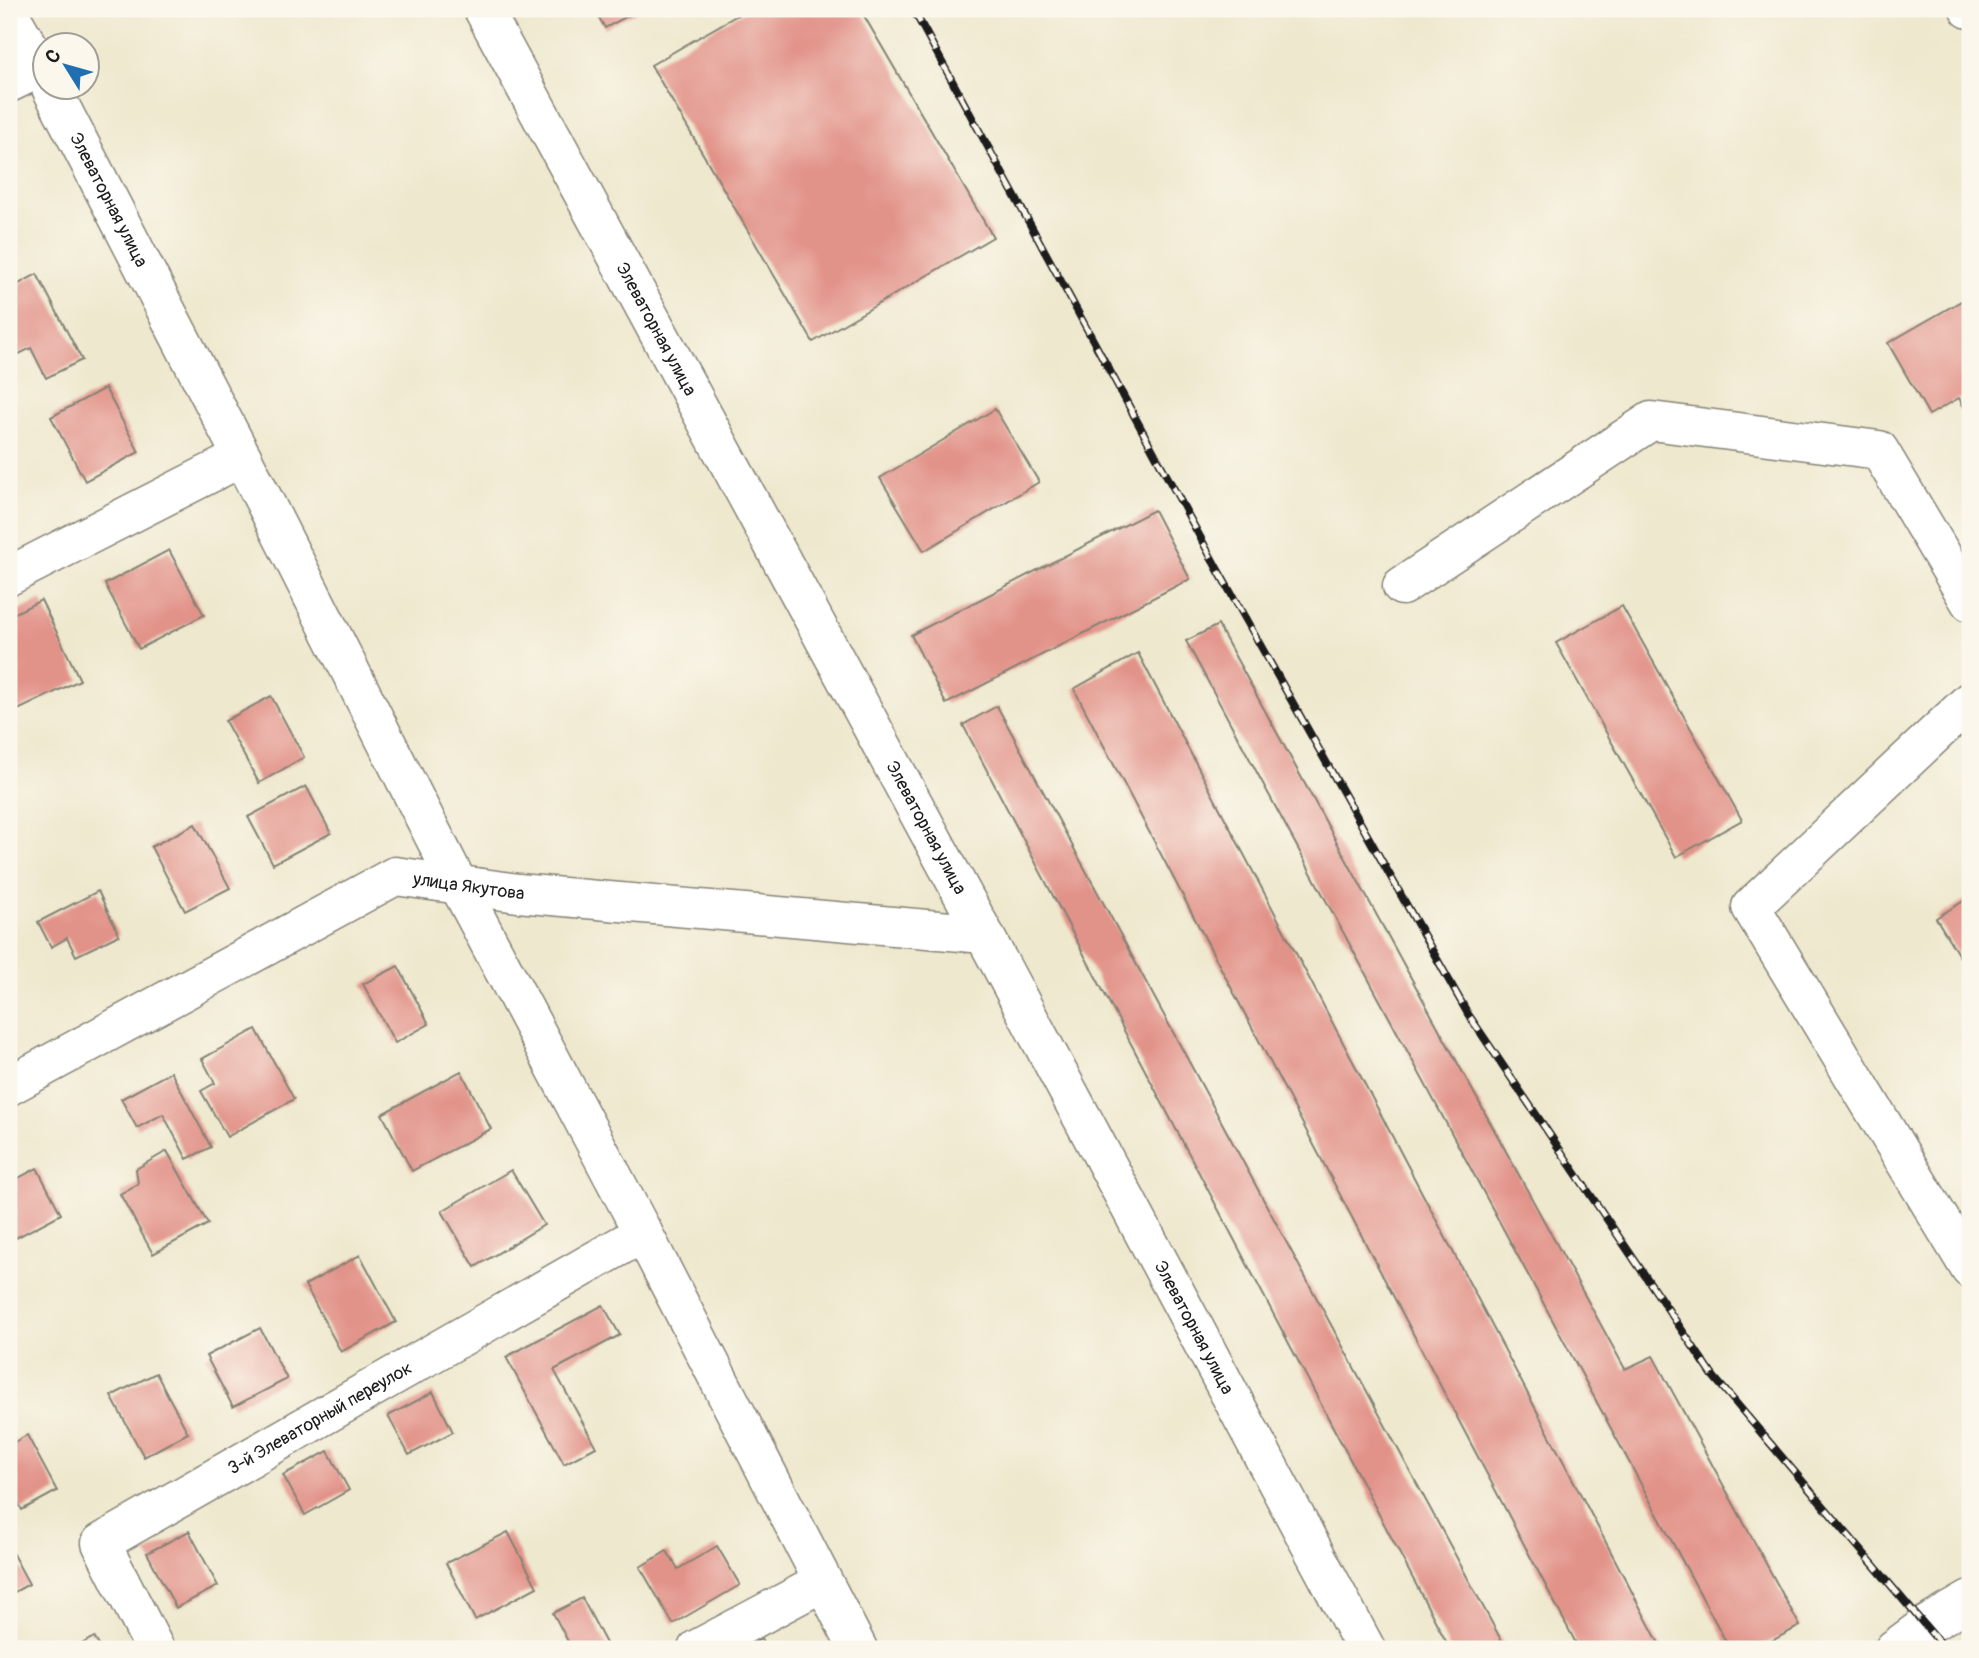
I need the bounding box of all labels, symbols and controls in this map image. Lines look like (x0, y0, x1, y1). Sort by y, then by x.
north arrow (32, 32, 102, 102)
text: С (40, 44, 66, 68)
street label: Элеваторная улица (64, 129, 153, 271)
street label: Элеваторная улица (611, 259, 701, 400)
street label: Элеваторная улица (881, 757, 971, 898)
street label: улица Якутова (411, 868, 525, 906)
street label: Элеваторная улица (1149, 1257, 1239, 1398)
street label: 3-й Элеваторный переулок (224, 1357, 416, 1480)

